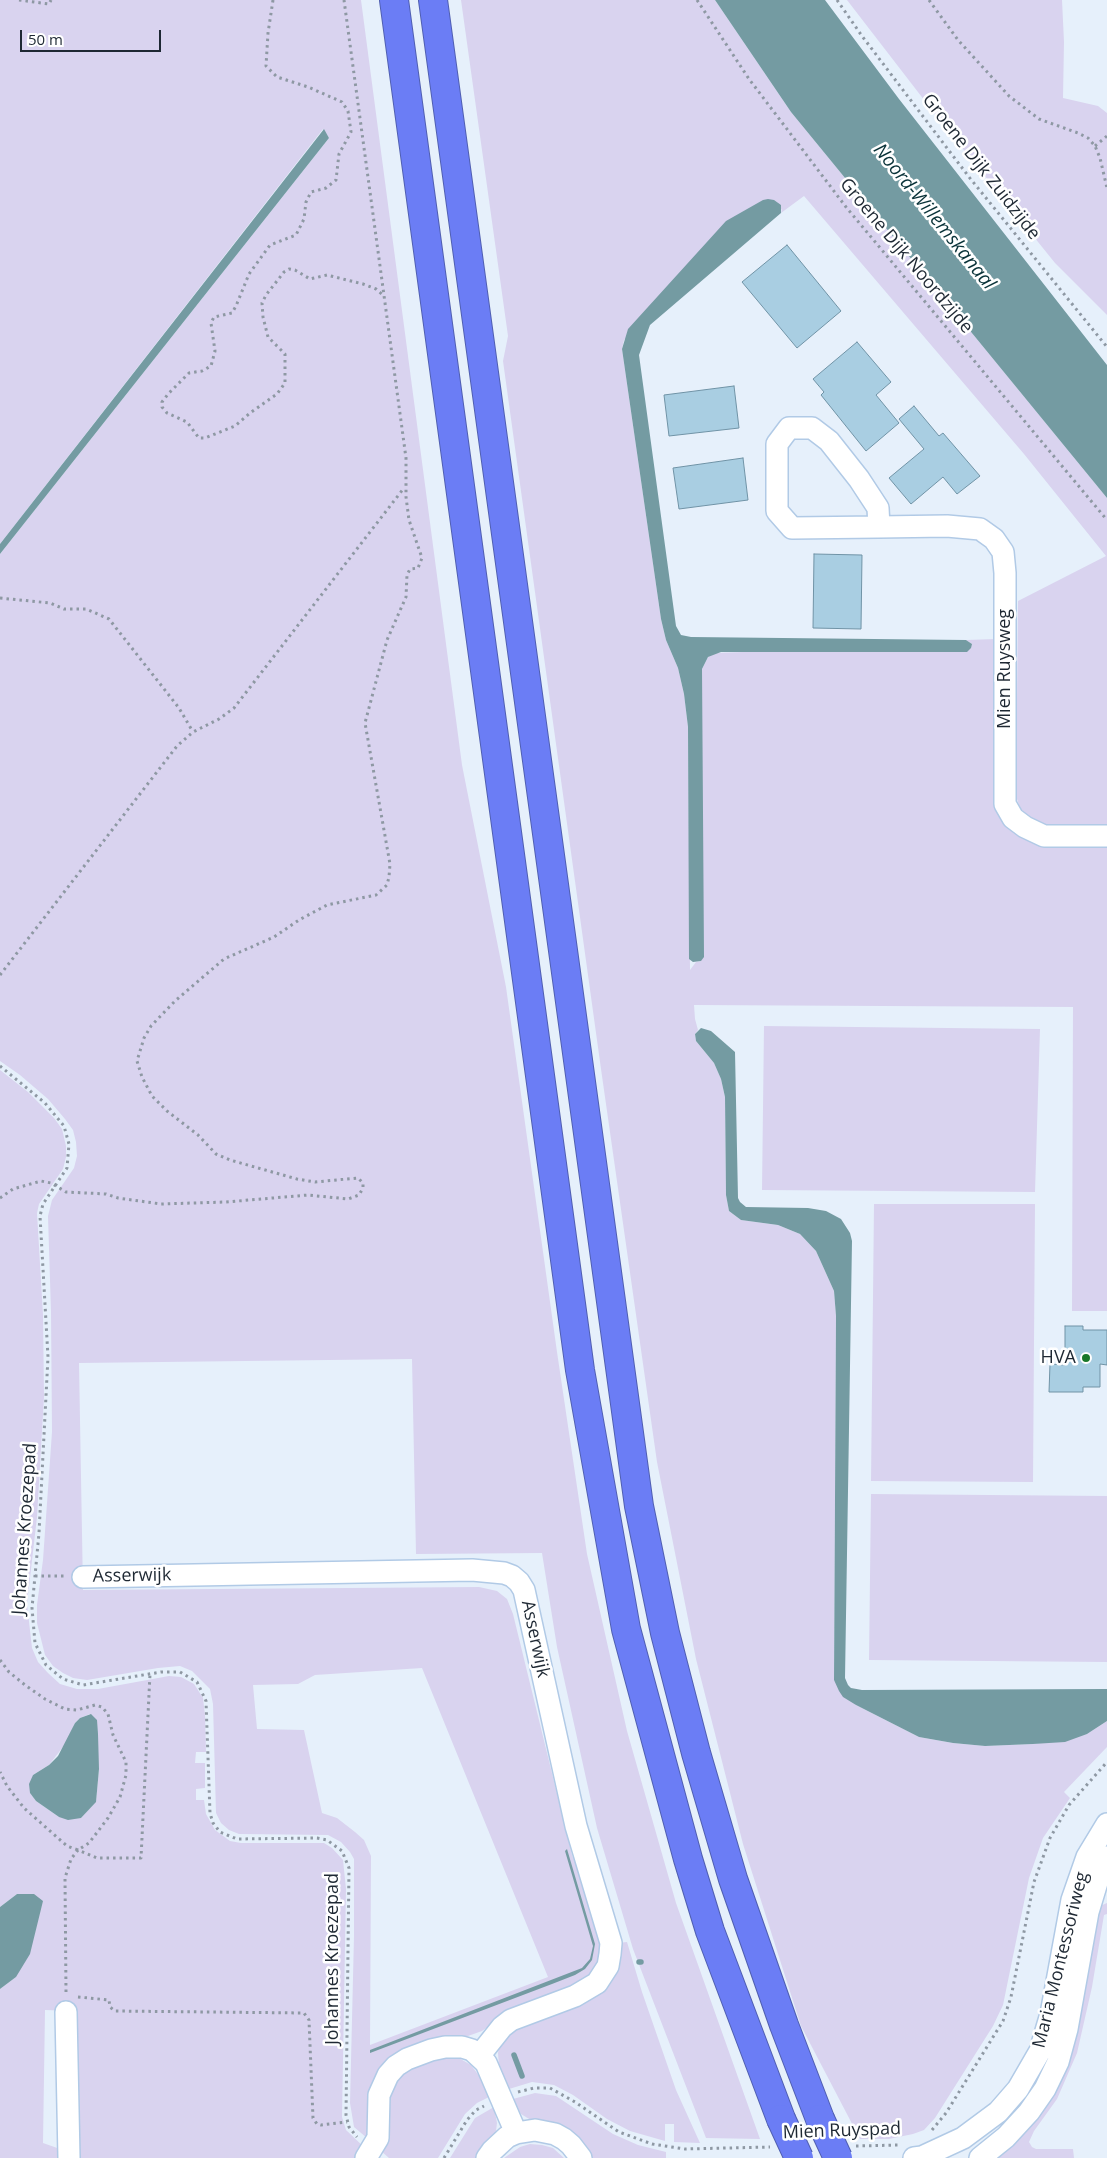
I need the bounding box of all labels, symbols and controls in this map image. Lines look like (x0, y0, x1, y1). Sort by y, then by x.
scale bar (22, 20, 164, 52)
text: 50 m (28, 29, 63, 49)
street label: Groene Dijk Zuidzijde (917, 90, 1045, 244)
water label: Noord-Willemskanaal (868, 139, 1000, 295)
street label: Groene Dijk Noordzijde (835, 174, 977, 338)
street label: Mien Ruysweg (994, 609, 1016, 729)
place label: HVA (1041, 1347, 1076, 1369)
marker: HVA (1080, 1352, 1092, 1364)
street label: Johannes Kroezepad (8, 1442, 42, 1616)
street label: Asserwijk (93, 1565, 171, 1587)
street label: Asserwijk (516, 1598, 554, 1680)
street label: Maria Montessoriweg (1029, 1870, 1093, 2050)
street label: Johannes Kroezepad (322, 1873, 344, 2045)
street label: Mien Ruyspad (782, 2118, 902, 2144)

